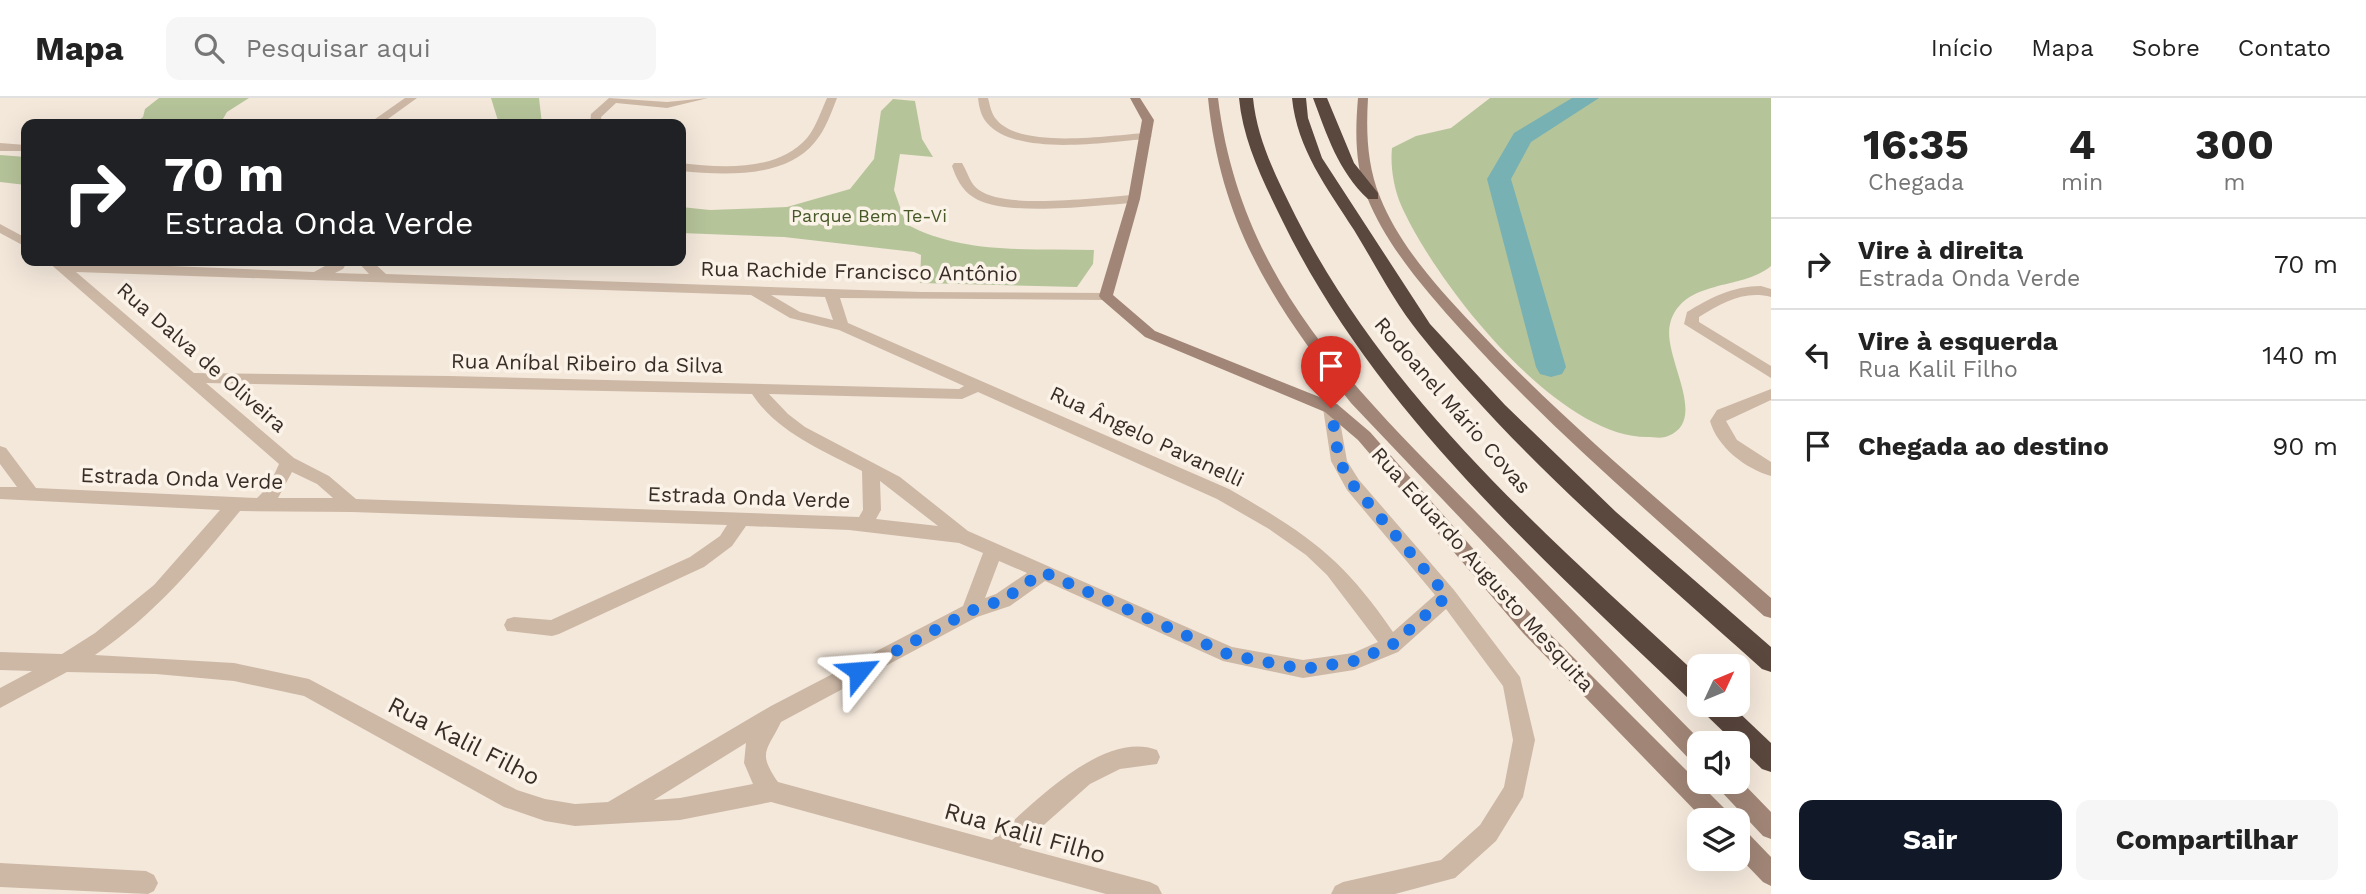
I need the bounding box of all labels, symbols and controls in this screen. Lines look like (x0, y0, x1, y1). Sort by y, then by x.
search box (166, 17, 656, 80)
text: Mapa (35, 29, 124, 68)
icon: search (190, 29, 228, 67)
text: Pesquisar aqui (246, 33, 431, 63)
text: Início (1931, 34, 1993, 62)
text: Mapa (2031, 34, 2094, 62)
text: Sobre (2132, 34, 2200, 62)
text: Contato (2238, 34, 2331, 62)
text: 16:35 (1863, 120, 1969, 169)
text: 4 (2068, 120, 2096, 169)
text: 300 (2195, 120, 2274, 169)
text: 70 m (164, 145, 284, 203)
icon: right (49, 147, 140, 238)
text: Chegada (1868, 169, 1964, 196)
text: min (2061, 169, 2103, 196)
text: m (2224, 169, 2246, 196)
text: Estrada Onda Verde (164, 204, 473, 242)
park label: Parque Bem Te-Vi (791, 205, 947, 226)
text: Vire à direita (1858, 235, 2023, 265)
icon: right (1799, 245, 1837, 283)
text: 70 m (2274, 249, 2338, 279)
street label: Rua Rachide Francisco Antônio (700, 256, 1018, 286)
text: Estrada Onda Verde (1858, 265, 2080, 292)
street label: Rua Dalva de Oliveira (112, 277, 292, 438)
street label: Rodoanel Mário Covas (1369, 311, 1537, 499)
text: Vire à esquerda (1858, 326, 2058, 356)
pin (1301, 336, 1361, 408)
icon: left (1799, 336, 1837, 374)
text: 140 m (2262, 340, 2338, 370)
icon: arrive (1312, 347, 1350, 385)
street label: Rua Aníbal Ribeiro da Silva (451, 348, 723, 378)
text: Rua Kalil Filho (1858, 356, 2018, 383)
street label: Rua Ângelo Pavanelli (1046, 380, 1248, 492)
icon: arrive (1799, 427, 1837, 465)
text: Chegada ao destino (1858, 431, 2109, 461)
text: 90 m (2272, 431, 2338, 461)
street label: Rua Eduardo Augusto Mesquita (1367, 442, 1600, 696)
street label: Estrada Onda Verde (80, 462, 284, 494)
street label: Estrada Onda Verde (647, 481, 851, 513)
position arrow (822, 634, 896, 708)
north arrow (1687, 654, 1750, 718)
map controls (1687, 654, 1750, 871)
street label: Rua Kalil Filho (383, 691, 545, 791)
button: sound (1687, 731, 1750, 794)
street label: Rua Kalil Filho (941, 797, 1109, 869)
button: Sair (1799, 800, 2062, 880)
button: Compartilhar (2076, 800, 2338, 880)
button: layers (1687, 808, 1750, 871)

